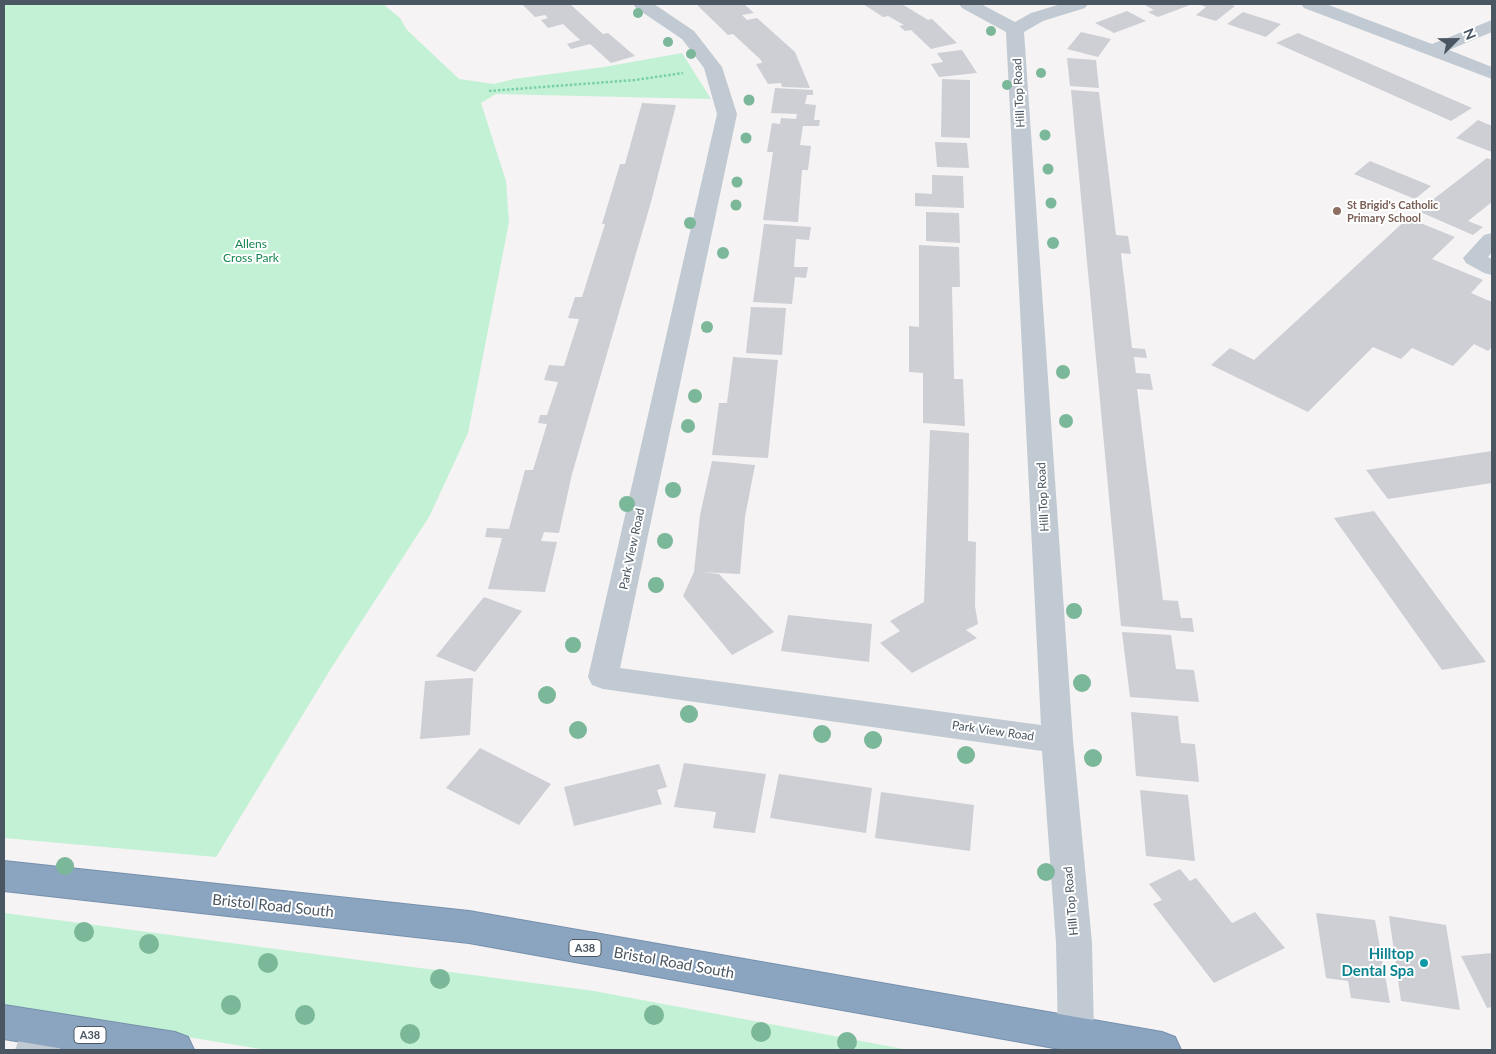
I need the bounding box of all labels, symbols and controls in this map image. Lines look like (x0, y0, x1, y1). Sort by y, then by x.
north arrow (1431, 15, 1481, 65)
text: N (1460, 26, 1480, 42)
street label: Hill Top Road (1010, 58, 1028, 128)
place label: St Brigid's Catholic Primary School (1347, 198, 1438, 224)
marker: St Brigid's Catholic Primary School (1331, 205, 1343, 217)
park label: Allens Cross Park (223, 237, 279, 265)
street label: Hill Top Road (1034, 462, 1052, 532)
street label: Park View Road (616, 507, 648, 591)
street label: Park View Road (951, 718, 1035, 744)
street label: Hill Top Road (1061, 866, 1081, 936)
street label: Bristol Road South (211, 891, 335, 921)
road number: A38 (569, 940, 601, 956)
street label: Bristol Road South (612, 944, 736, 982)
place label: Hilltop Dental Spa (1342, 945, 1414, 980)
marker: Hilltop Dental Spa (1418, 957, 1430, 969)
road number: A38 (74, 1026, 106, 1044)

